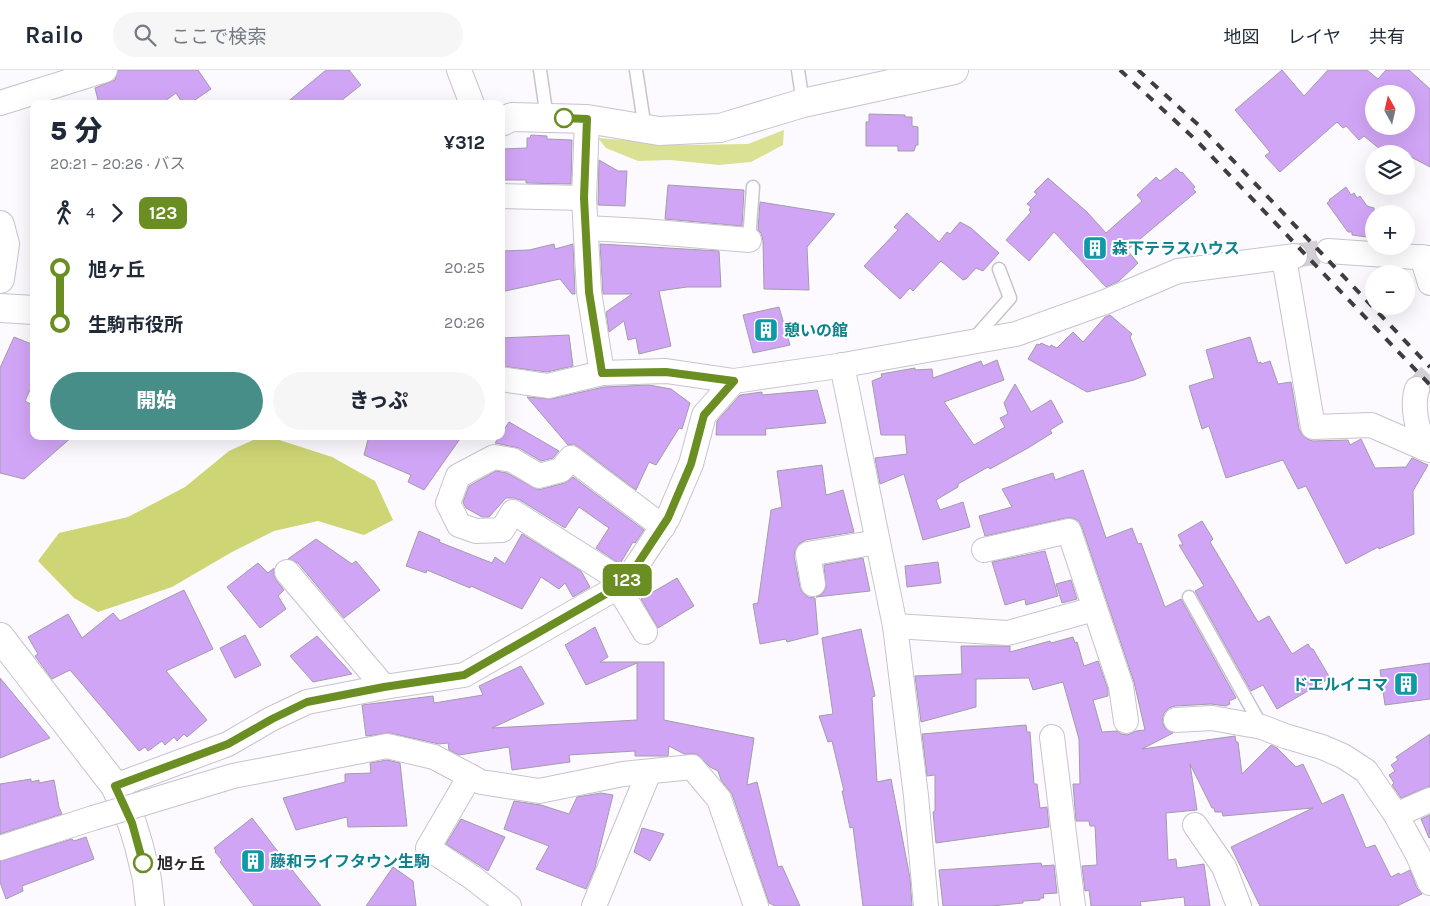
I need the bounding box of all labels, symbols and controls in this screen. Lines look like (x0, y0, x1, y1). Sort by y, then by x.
search box (113, 12, 463, 57)
text: Railo (25, 21, 83, 49)
icon: search (131, 21, 159, 49)
text: ここで検索 (171, 26, 266, 48)
text: 地図 (1224, 26, 1260, 48)
text: レイヤ (1288, 26, 1341, 48)
text: 共有 (1369, 26, 1405, 48)
north arrow (1365, 85, 1415, 135)
map controls (1365, 85, 1415, 315)
unlabelled marker (554, 108, 574, 128)
text: 5 分 (50, 114, 102, 147)
text: ¥312 (444, 132, 485, 154)
button: layers (1365, 145, 1415, 195)
text: 20:21 – 20:26 · バス (50, 154, 186, 173)
icon: walk (50, 199, 78, 227)
icon: forward (103, 199, 131, 227)
text: 123 (149, 202, 177, 224)
text: 4 (86, 203, 95, 222)
button: + (1365, 205, 1415, 255)
building icon: 森下テラスハウス (1082, 235, 1108, 261)
place label: 森下テラスハウス (1112, 239, 1240, 258)
text: 20:25 (444, 258, 485, 277)
text: 旭ヶ丘 (88, 259, 145, 281)
button: − (1365, 265, 1415, 315)
text: 20:26 (444, 313, 485, 332)
text: 生駒市役所 (88, 314, 183, 336)
building icon: 憩いの館 (753, 317, 779, 343)
place label: 憩いの館 (784, 321, 848, 340)
button: 開始 (50, 372, 263, 430)
button: きっぷ (273, 372, 485, 430)
line badge: 123 (598, 564, 656, 596)
text: 123 (613, 569, 641, 591)
building icon: ドエルイコマ (1393, 671, 1419, 697)
place label: ドエルイコマ (1292, 675, 1388, 694)
building icon: 藤和ライフタウン生駒 (240, 848, 266, 874)
place label: 藤和ライフタウン生駒 (270, 852, 430, 871)
marker: 旭ヶ丘 (133, 853, 153, 873)
place label: 旭ヶ丘 (157, 854, 205, 873)

